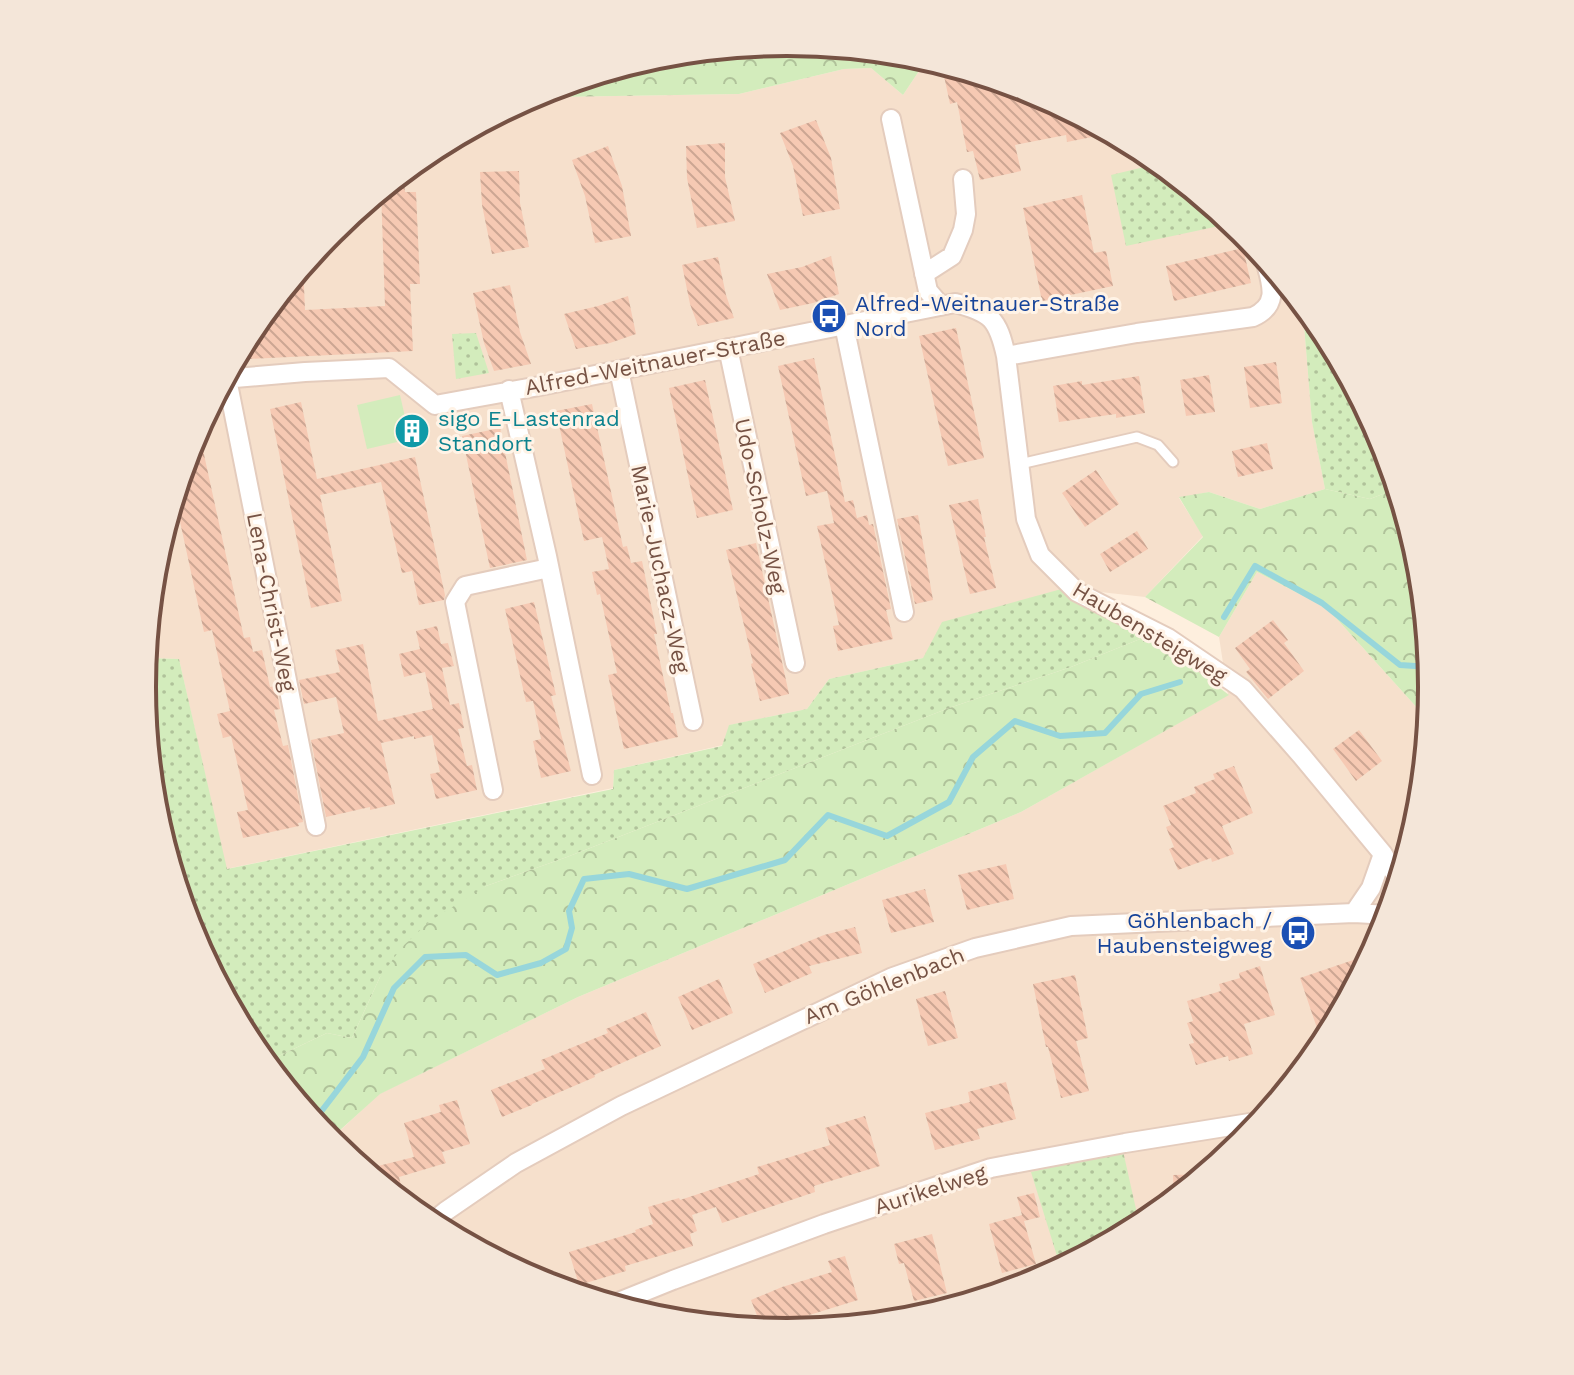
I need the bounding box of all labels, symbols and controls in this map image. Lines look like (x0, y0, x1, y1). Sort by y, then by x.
place label: Alfred-Weitnauer-Straße Nord (855, 291, 1120, 341)
bus stop icon: Alfred-Weitnauer-Straße Nord (810, 297, 848, 335)
street label: Alfred-Weitnauer-Straße (523, 325, 787, 400)
place label: sigo E-Lastenrad Standort (438, 406, 620, 456)
building icon: sigo E-Lastenrad Standort (393, 412, 431, 450)
street label: Udo-Scholz-Weg (730, 416, 791, 597)
street label: Marie-Juchacz-Weg (626, 463, 695, 676)
street label: Lena-Christ-Weg (242, 510, 301, 694)
street label: Haubensteigweg (1068, 577, 1232, 688)
place label: Göhlenbach / Haubensteigweg (1097, 908, 1272, 958)
bus stop icon: Göhlenbach / Haubensteigweg (1279, 914, 1317, 952)
street label: Am Göhlenbach (800, 942, 968, 1029)
street label: Aurikelweg (871, 1160, 990, 1219)

